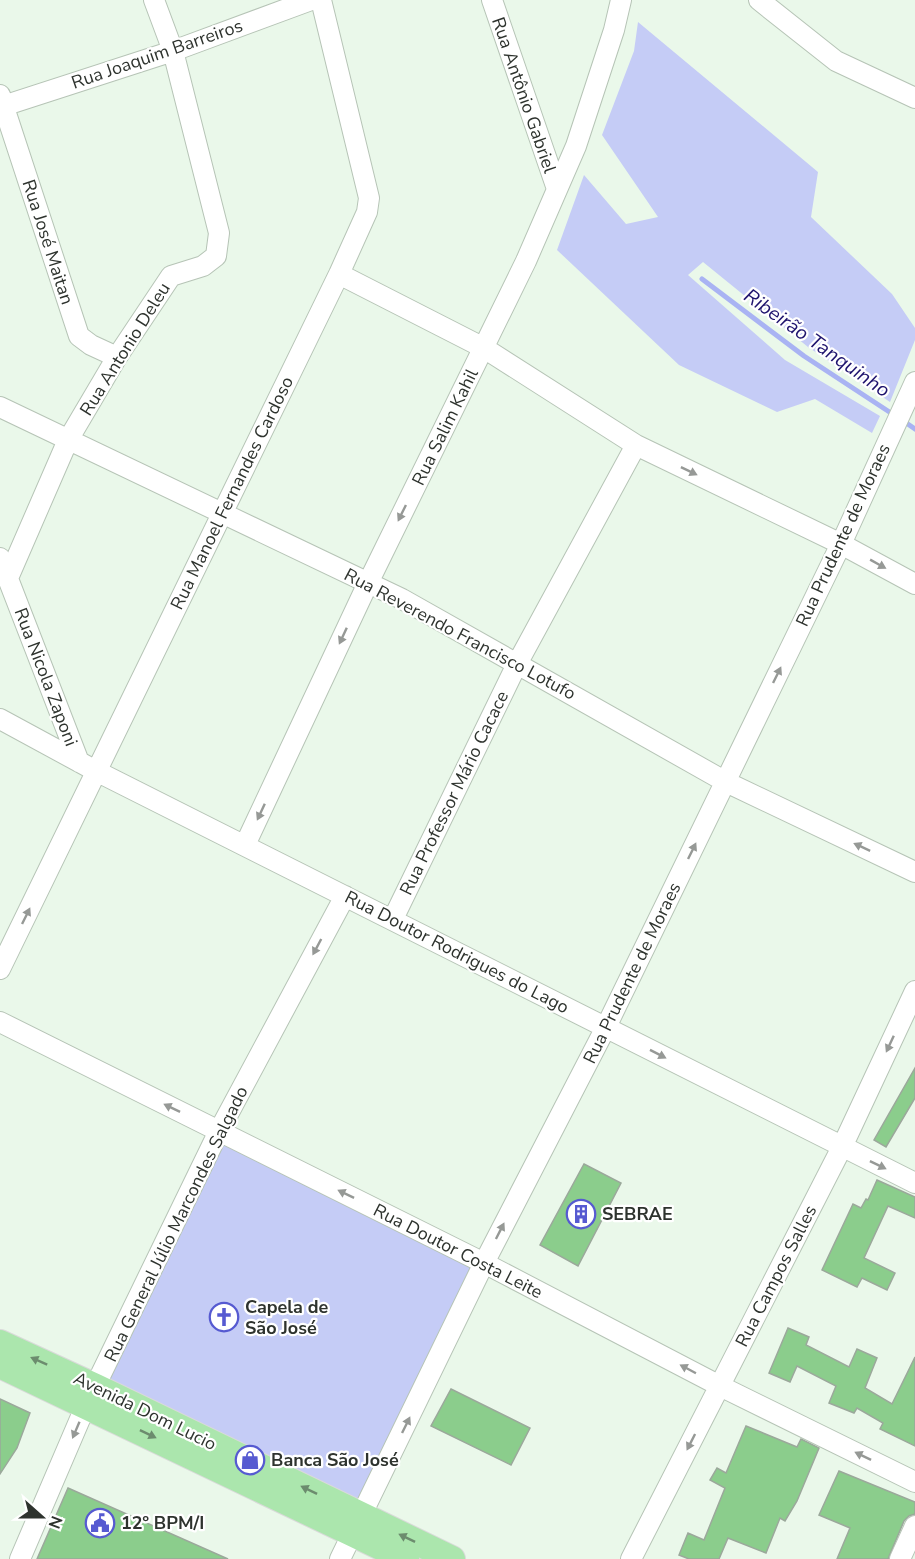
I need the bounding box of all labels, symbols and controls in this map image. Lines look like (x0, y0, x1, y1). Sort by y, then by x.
street label: Rua Joaquim Barreiros (68, 13, 246, 95)
street label: Rua Antônio Gabriel (486, 14, 562, 177)
street label: Rua José Maitan (16, 176, 80, 308)
street label: Rua Antonio Deleu (74, 278, 176, 420)
water label: Ribeirão Tanquinho (739, 282, 895, 404)
street label: Rua Salim Kahil (406, 364, 484, 489)
street label: Rua Manoel Fernandes Cardoso (165, 372, 299, 614)
street label: Rua Prudente de Moraes (790, 440, 896, 630)
one-way arrow (680, 466, 697, 475)
one-way arrow (398, 504, 408, 522)
one-way arrow (870, 559, 887, 569)
street label: Rua Reverendo Francisco Lotufo (340, 563, 580, 705)
street label: Rua Nicola Zaponi (9, 604, 83, 750)
one-way arrow (339, 627, 348, 644)
one-way arrow (772, 667, 782, 684)
street label: Rua Professor Mário Cacace (394, 687, 514, 899)
one-way arrow (256, 804, 265, 821)
one-way arrow (687, 842, 696, 859)
one-way arrow (854, 842, 871, 851)
street label: Rua Prudente de Moraes (578, 878, 686, 1068)
street label: Rua Doutor Rodrigues do Lago (341, 885, 573, 1019)
one-way arrow (21, 908, 30, 925)
one-way arrow (312, 939, 322, 956)
one-way arrow (886, 1035, 895, 1052)
one-way arrow (649, 1048, 667, 1058)
street label: Rua General Júlio Marcondes Salgado (99, 1082, 253, 1366)
one-way arrow (163, 1103, 180, 1112)
one-way arrow (870, 1160, 887, 1170)
one-way arrow (338, 1190, 355, 1199)
street label: Rua Doutor Costa Leite (369, 1198, 547, 1304)
building icon: SEBRAE (565, 1198, 597, 1230)
street label: Rua Campos Salles (730, 1201, 822, 1351)
place label: SEBRAE (602, 1202, 673, 1226)
one-way arrow (495, 1223, 505, 1240)
place label: Capela de São José (245, 1295, 329, 1340)
church icon: Capela de São José (208, 1301, 240, 1333)
one-way arrow (30, 1356, 47, 1365)
one-way arrow (679, 1364, 696, 1374)
street label: Avenida Dom Lucio (70, 1366, 220, 1456)
one-way arrow (401, 1417, 410, 1434)
one-way arrow (71, 1421, 80, 1438)
one-way arrow (139, 1430, 156, 1439)
one-way arrow (686, 1434, 696, 1451)
shop icon: Banca São José (234, 1444, 266, 1476)
place label: Banca São José (271, 1448, 399, 1472)
one-way arrow (854, 1452, 871, 1461)
one-way arrow (301, 1486, 318, 1495)
north arrow (12, 1487, 72, 1547)
public building icon: 12º BPM/I (84, 1507, 116, 1539)
place label: 12º BPM/I (121, 1511, 204, 1535)
text: N (43, 1512, 67, 1532)
one-way arrow (398, 1533, 415, 1542)

